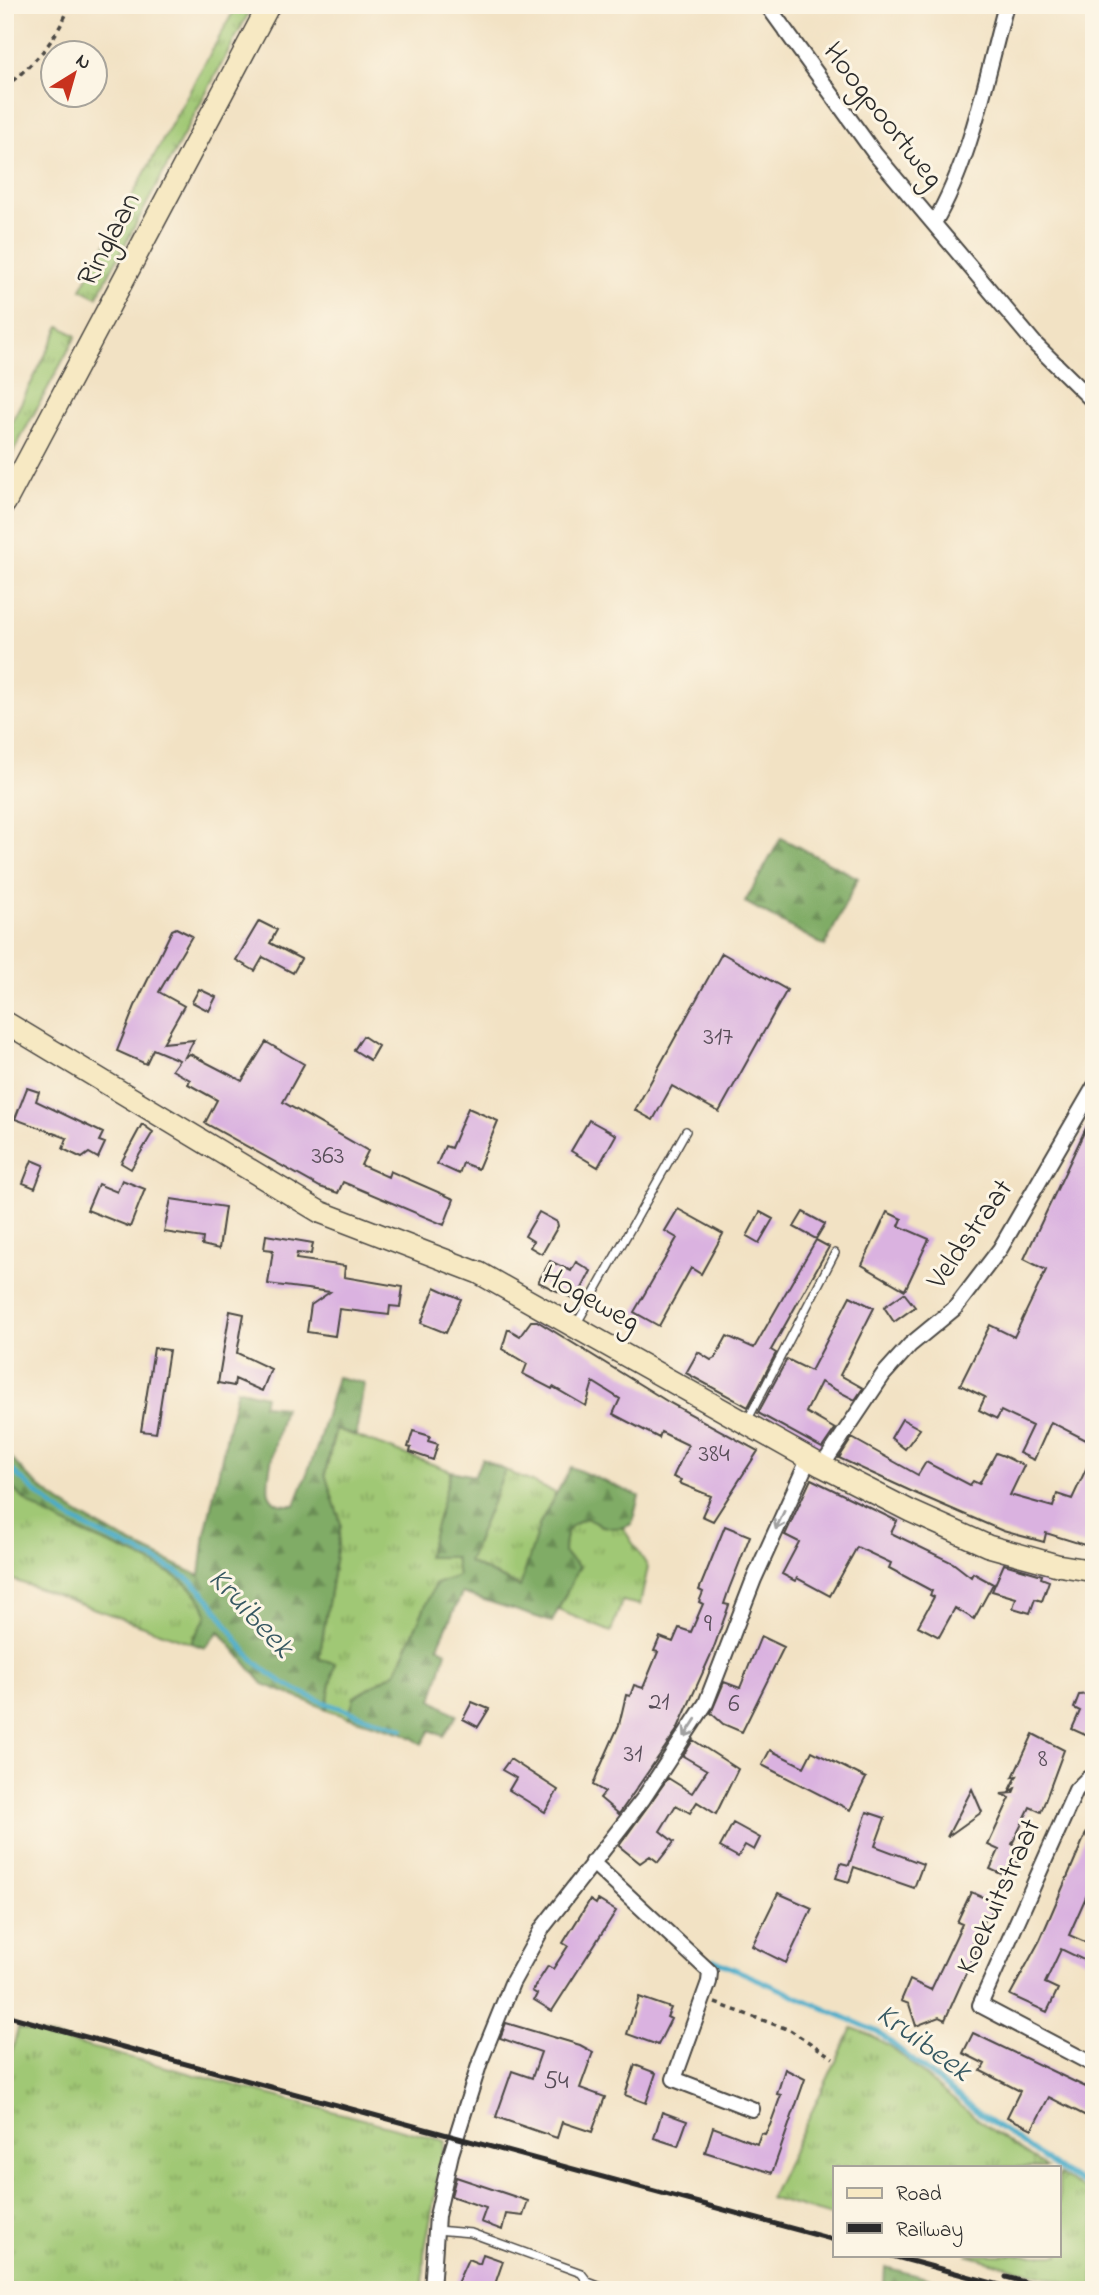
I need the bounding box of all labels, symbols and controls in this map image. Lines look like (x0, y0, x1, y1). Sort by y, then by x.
street label: Hoogpoortweg (811, 33, 953, 199)
north arrow (38, 38, 108, 108)
text: N (69, 48, 96, 77)
street label: Ringlaan (67, 185, 153, 295)
house number: 317 (703, 1019, 733, 1057)
house number: 363 (312, 1138, 344, 1176)
street label: Veldstraat (916, 1171, 1025, 1300)
street label: Hogeweg (533, 1255, 647, 1345)
house number: 384 (698, 1436, 730, 1474)
one-way arrow (773, 1509, 787, 1530)
water label: Kruibeek (196, 1558, 306, 1671)
house number: 9 (704, 1606, 712, 1644)
house number: 21 (648, 1684, 670, 1722)
house number: 6 (728, 1686, 740, 1724)
one-way arrow (682, 1718, 697, 1737)
house number: 31 (623, 1736, 643, 1774)
house number: 8 (1038, 1741, 1048, 1779)
street label: Koekuitstraat (946, 1812, 1054, 1982)
water label: Kruibeek (865, 1993, 983, 2096)
house number: 54 (543, 2063, 569, 2101)
legend (833, 2166, 1060, 2256)
text: Road (896, 2180, 942, 2210)
text: Railway (896, 2216, 963, 2248)

